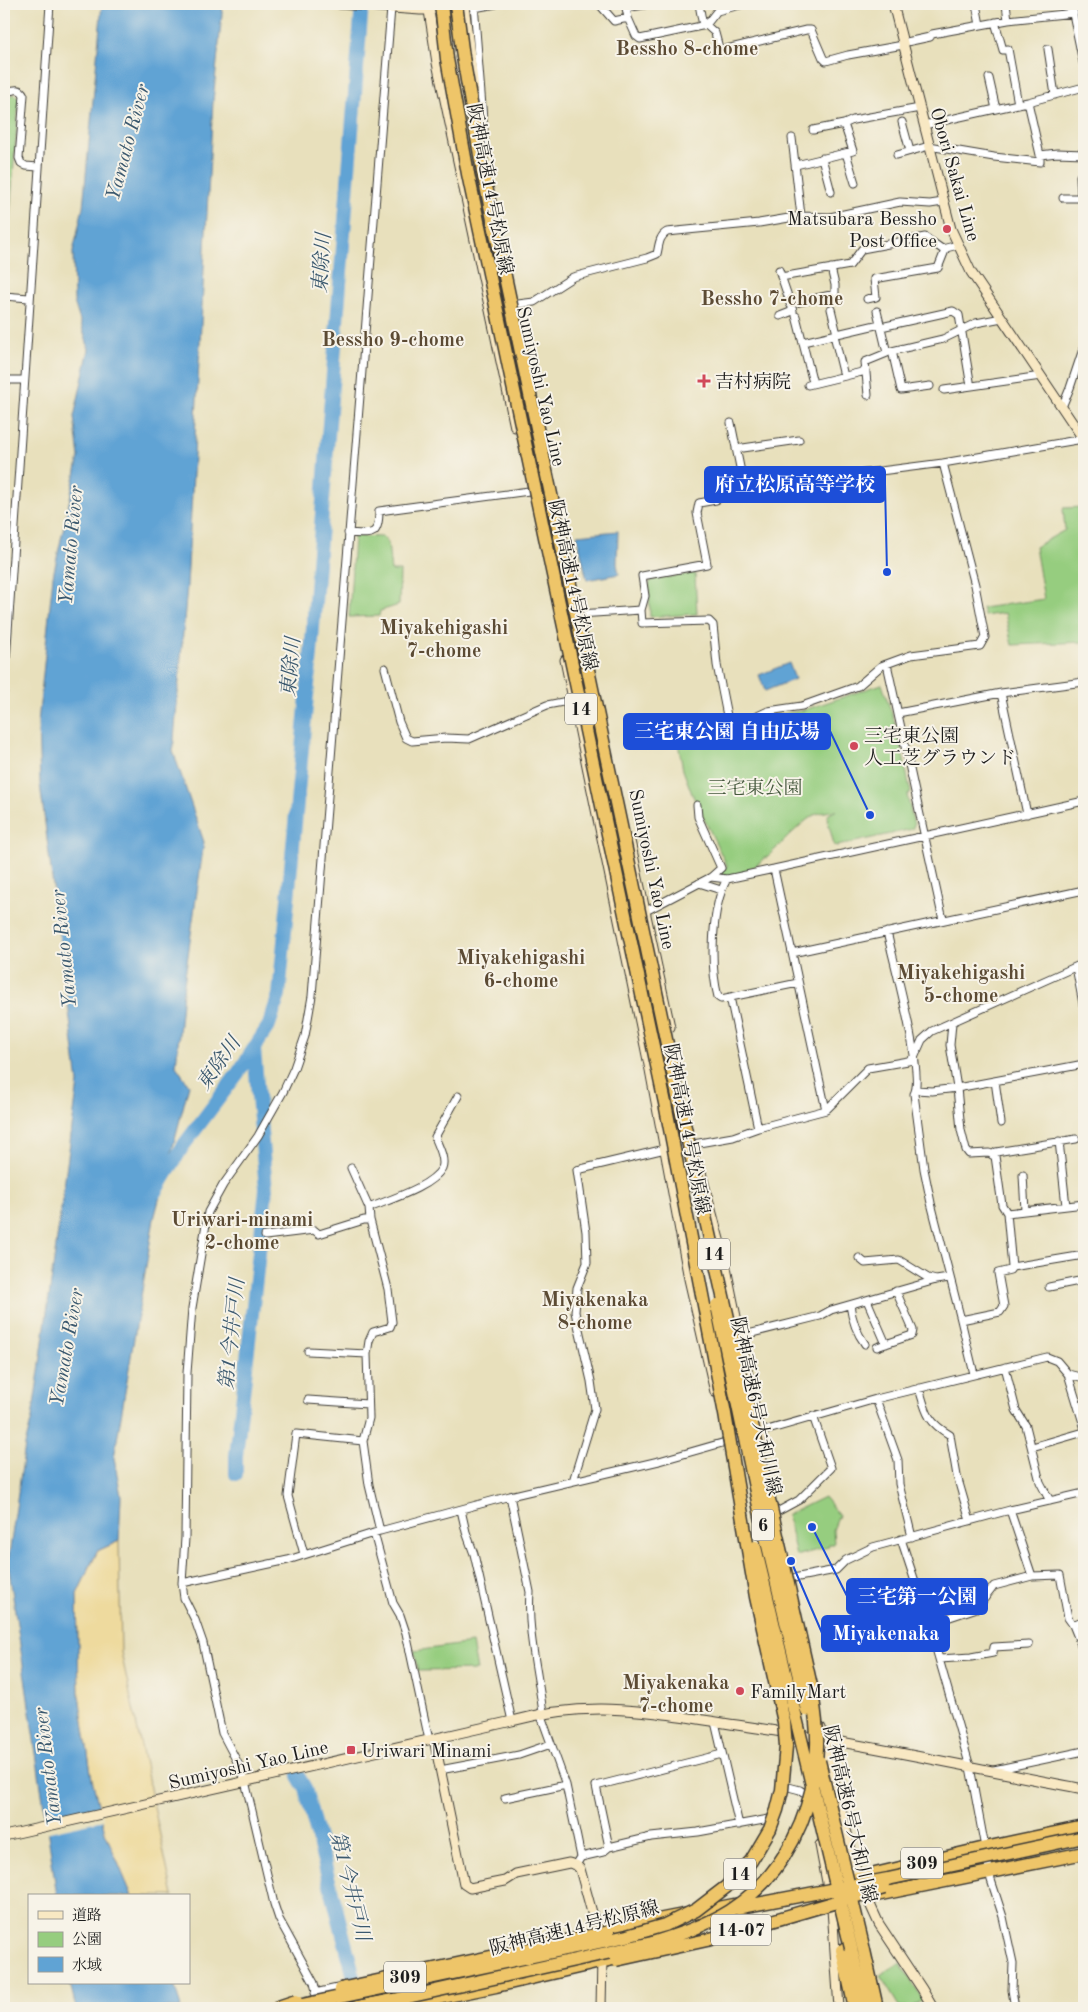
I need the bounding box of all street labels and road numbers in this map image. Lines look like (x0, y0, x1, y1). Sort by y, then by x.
street label: 阪神高速14号松原線 (463, 102, 517, 277)
street label: Obori Sakai Line (925, 106, 982, 244)
street label: Sumiyoshi Yao Line (512, 305, 567, 468)
street label: 阪神高速14号松原線 (544, 498, 602, 673)
road number: 14 (565, 694, 597, 724)
street label: Sumiyoshi Yao Line (624, 788, 677, 951)
street label: 阪神高速14号松原線 (660, 1042, 714, 1217)
road number: 14 (698, 1238, 730, 1270)
street label: 阪神高速6号大和川線 (726, 1315, 786, 1498)
road number: 6 (752, 1510, 774, 1540)
street label: 阪神高速6号大和川線 (819, 1723, 881, 1905)
street label: Sumiyoshi Yao Line (167, 1739, 330, 1794)
road number: 309 (901, 1848, 943, 1879)
road number: 14 (724, 1858, 756, 1890)
street label: 阪神高速14号松原線 (487, 1896, 661, 1960)
road number: 14-07 (711, 1914, 771, 1946)
road number: 309 (384, 1961, 426, 1992)

